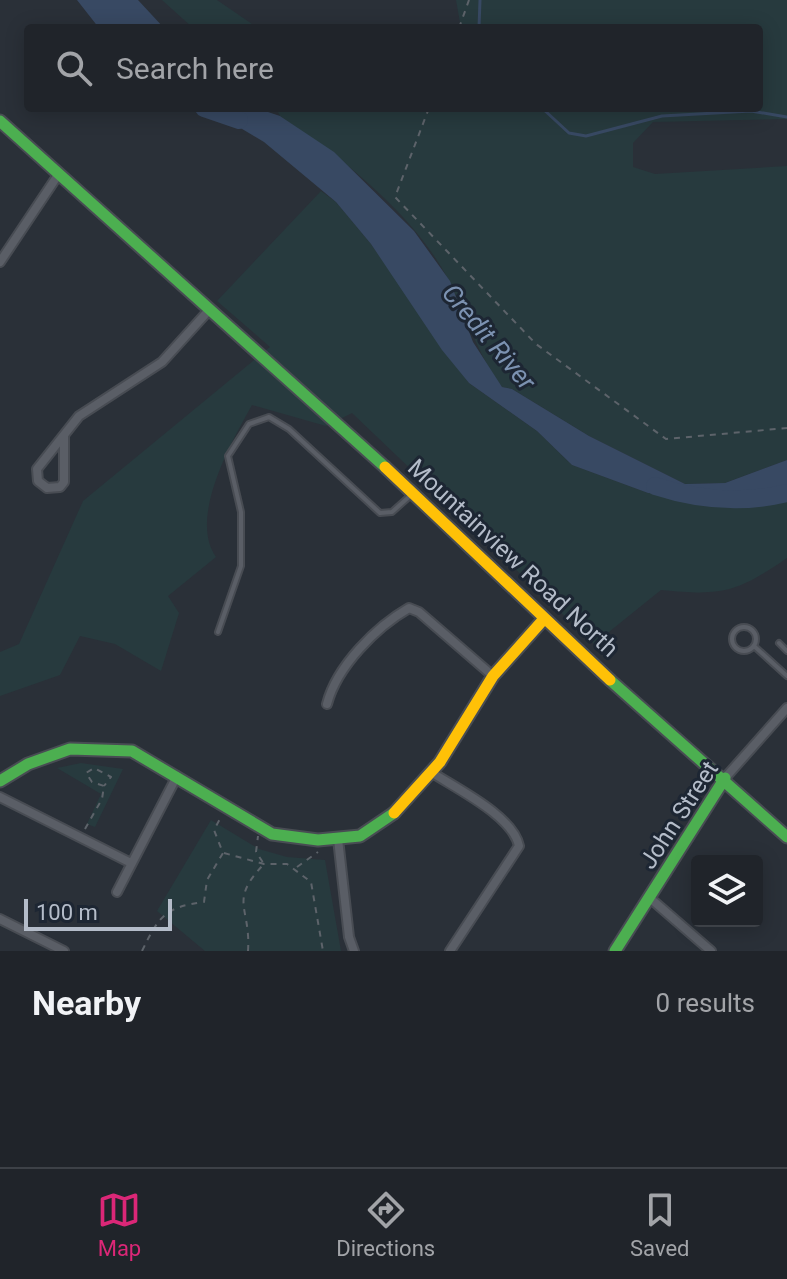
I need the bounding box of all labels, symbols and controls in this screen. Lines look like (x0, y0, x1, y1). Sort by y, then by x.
search box (24, 24, 763, 112)
icon: search (52, 46, 96, 90)
text: Search here (116, 51, 274, 86)
water label: Credit River (436, 278, 543, 397)
street label: Mountainview Road North (402, 453, 624, 663)
street label: John Street (634, 756, 724, 874)
map controls (691, 855, 763, 927)
button: layers (691, 855, 763, 927)
scale bar (24, 895, 172, 931)
text: 100 m (36, 900, 98, 925)
text: Nearby (32, 983, 141, 1023)
text: 0 results (656, 988, 755, 1018)
tab: Map (97, 1188, 141, 1261)
tab: Directions (336, 1188, 435, 1261)
tab: Saved (630, 1188, 690, 1261)

